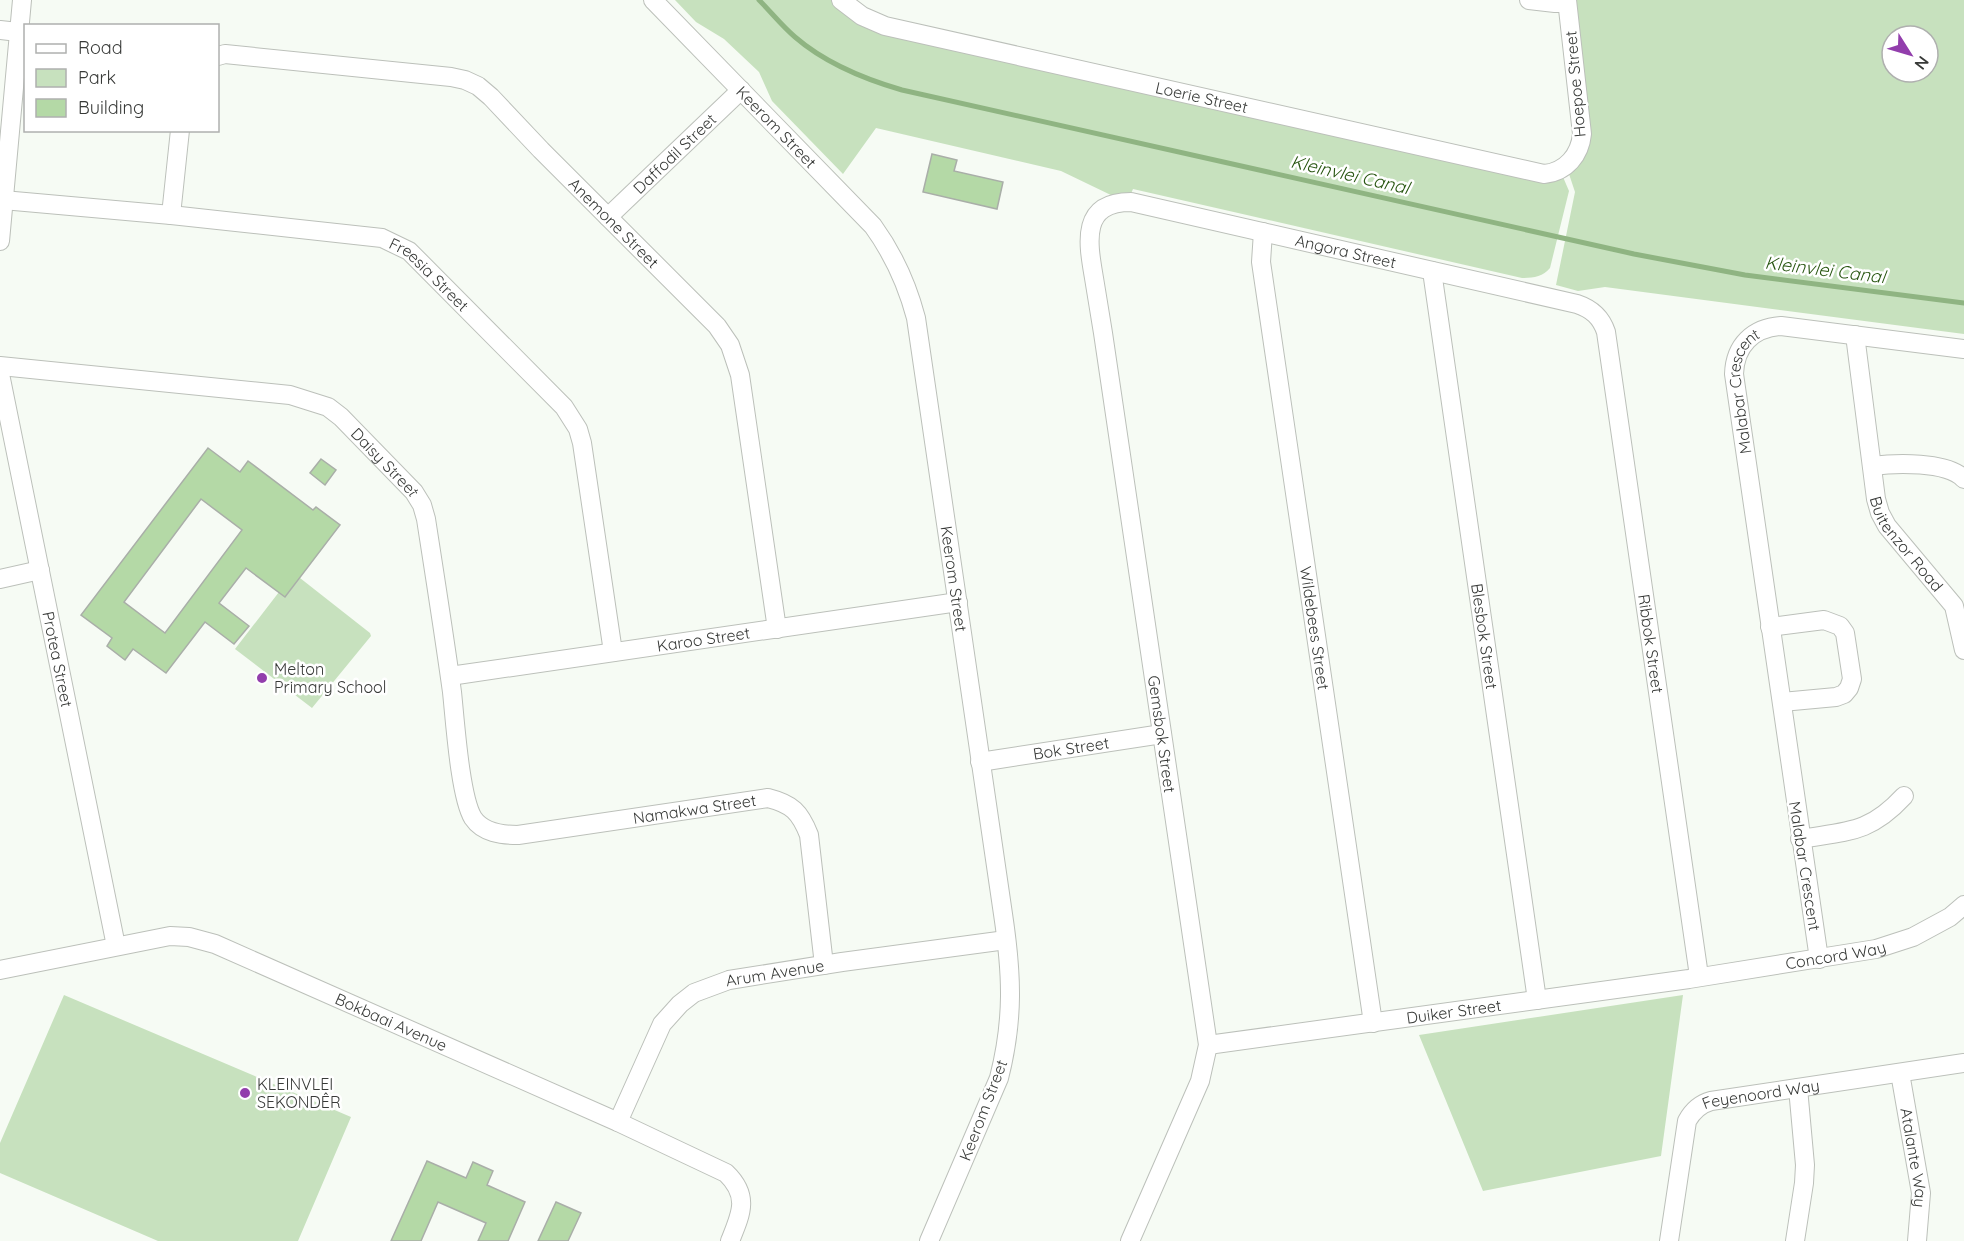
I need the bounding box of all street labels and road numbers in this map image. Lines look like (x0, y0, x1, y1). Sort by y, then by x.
street label: Hoepoe Street (1560, 30, 1590, 138)
street label: Loerie Street (1154, 77, 1250, 117)
street label: Keerom Street (732, 82, 821, 172)
street label: Daffodil Street (629, 109, 720, 198)
street label: Anemone Street (565, 174, 663, 272)
street label: Angora Street (1293, 230, 1398, 272)
street label: Freesia Street (386, 233, 473, 315)
street label: Malabar Crescent (1724, 324, 1763, 455)
street label: Daisy Street (347, 423, 424, 500)
street label: Buitenzor Road (1866, 494, 1948, 596)
street label: Keerom Street (936, 524, 972, 633)
street label: Wildebees Street (1296, 565, 1334, 691)
street label: Blesbok Street (1467, 582, 1502, 690)
street label: Ribbok Street (1634, 593, 1668, 694)
street label: Protea Street (38, 609, 77, 709)
street label: Karoo Street (655, 622, 751, 656)
street label: Gemsbok Street (1144, 674, 1180, 794)
street label: Bok Street (1031, 732, 1110, 764)
street label: Namakwa Street (632, 790, 757, 828)
street label: Malabar Crescent (1785, 800, 1825, 932)
street label: Concord Way (1784, 936, 1888, 973)
street label: Arum Avenue (724, 955, 826, 990)
street label: Bokbaai Avenue (332, 988, 450, 1055)
street label: Duiker Street (1405, 995, 1502, 1028)
street label: Keerom Street (955, 1057, 1011, 1163)
street label: Feyenoord Way (1699, 1075, 1821, 1113)
street label: Atalante Way (1896, 1106, 1931, 1208)

